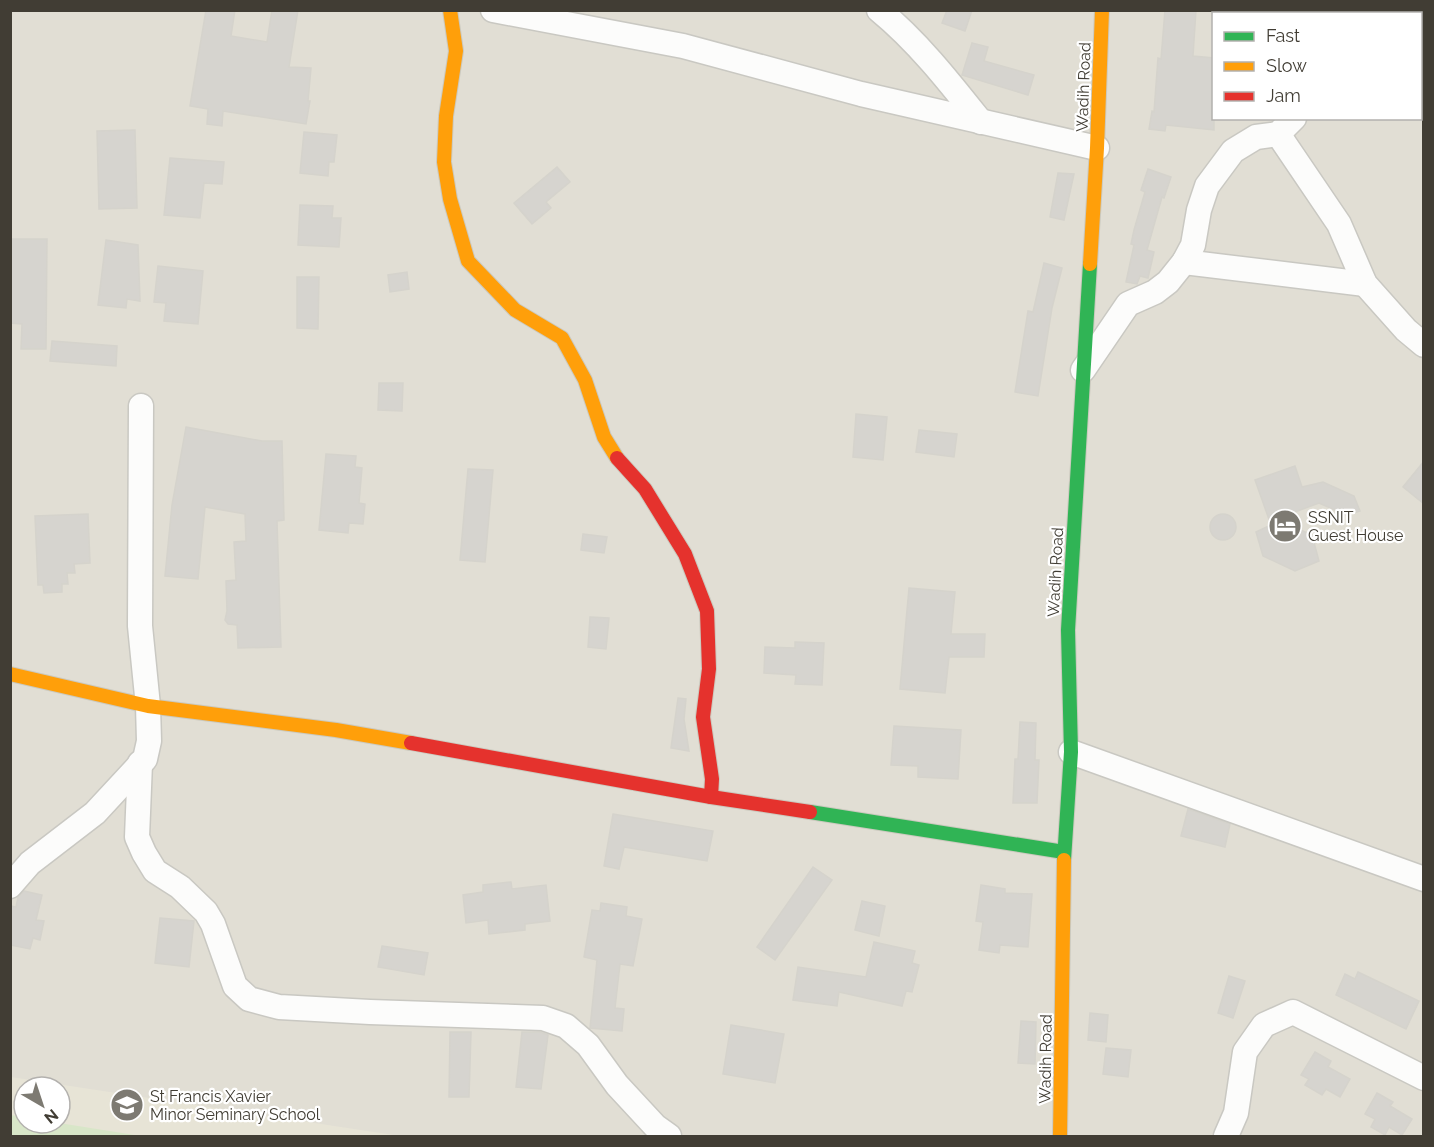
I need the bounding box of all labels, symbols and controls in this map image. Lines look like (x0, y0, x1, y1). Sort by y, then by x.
legend (1212, 12, 1422, 120)
text: Fast (1266, 25, 1300, 46)
street label: Wadih Road (1072, 42, 1095, 132)
text: Slow (1266, 55, 1307, 76)
text: Jam (1266, 85, 1301, 106)
hotel icon: SSNIT Guest House (1267, 508, 1303, 544)
place label: SSNIT Guest House (1308, 508, 1403, 545)
street label: Wadih Road (1044, 527, 1067, 617)
street label: Wadih Road (1035, 1014, 1056, 1104)
north arrow (12, 1075, 72, 1135)
school or university icon: St Francis Xavier Minor Seminary School (109, 1087, 145, 1123)
place label: St Francis Xavier Minor Seminary School (150, 1087, 321, 1124)
text: N (40, 1105, 62, 1127)

